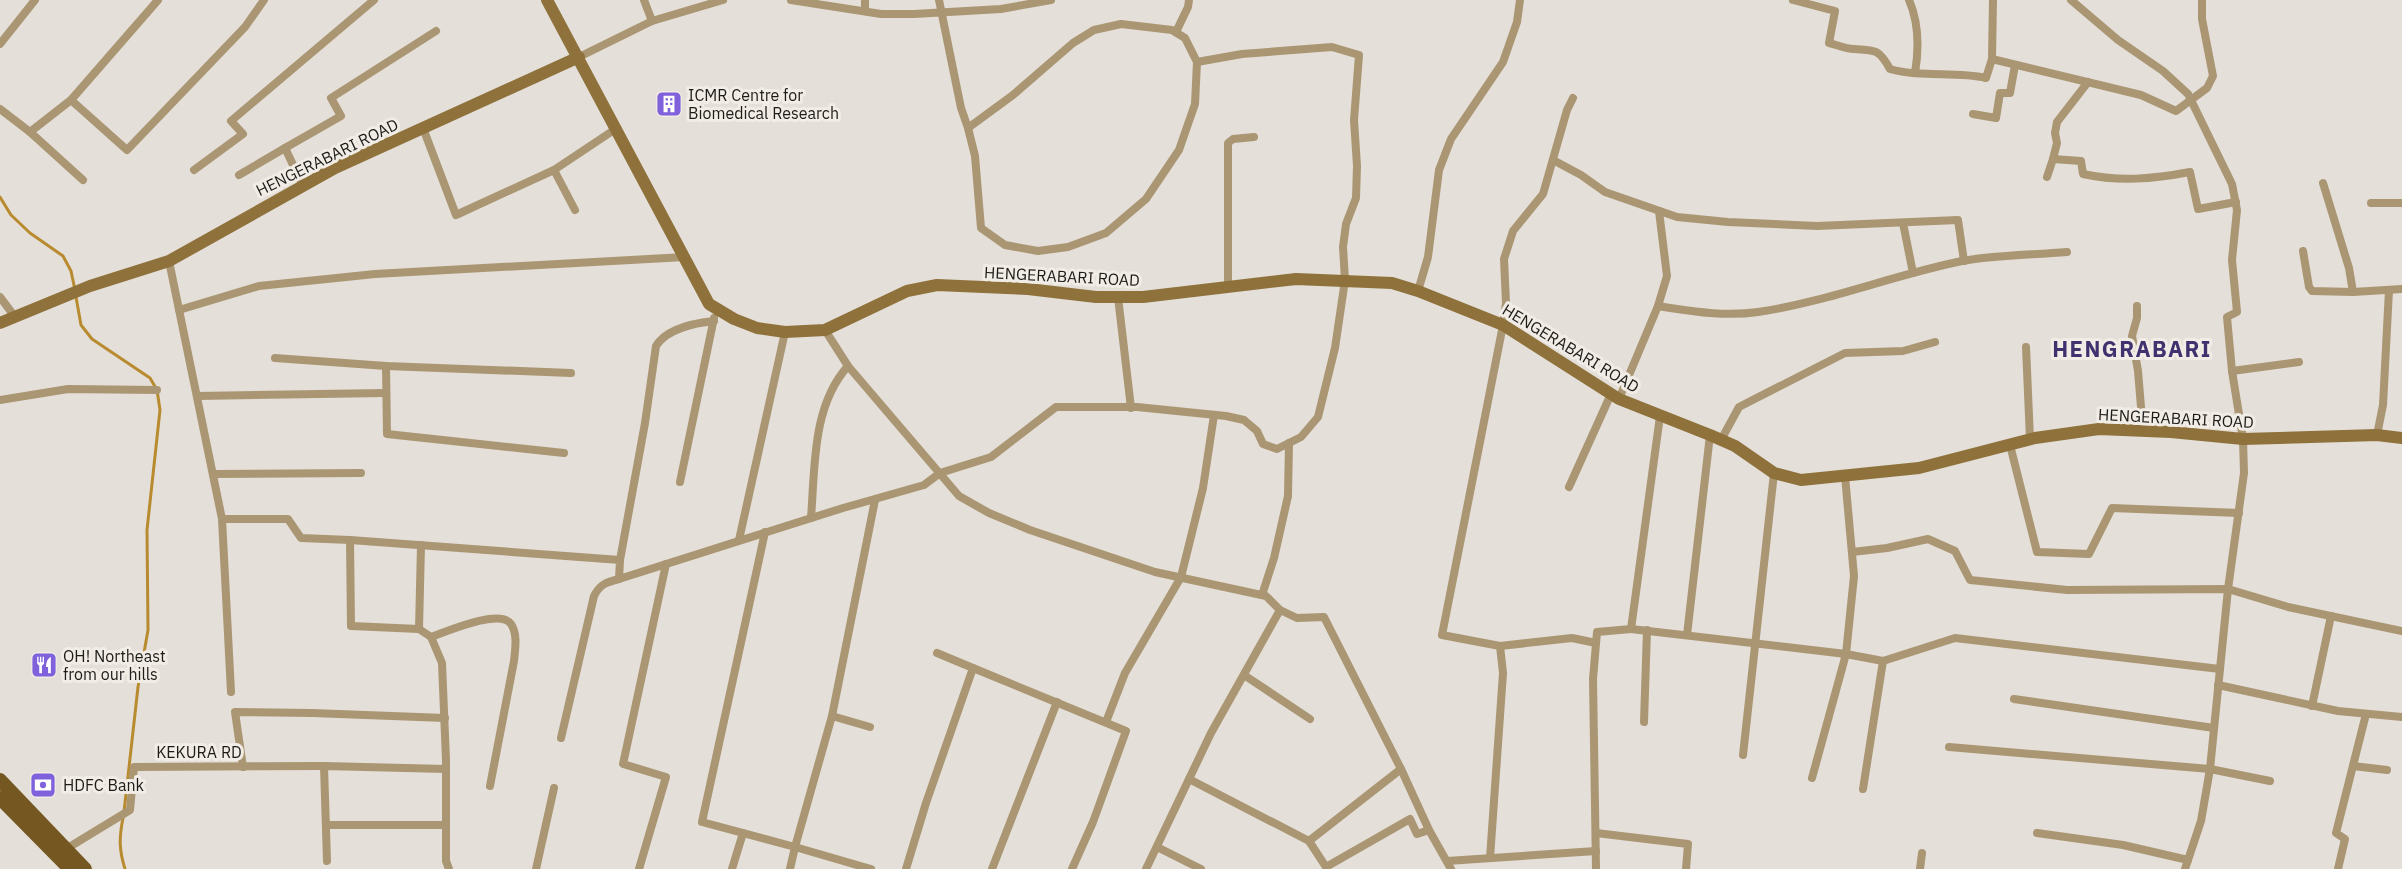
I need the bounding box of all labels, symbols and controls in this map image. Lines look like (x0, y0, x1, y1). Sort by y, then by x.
place label: ICMR Centre for Biomedical Research (688, 85, 839, 123)
building icon: ICMR Centre for Biomedical Research (654, 89, 684, 119)
street label: HENGERABARI ROAD (252, 114, 402, 200)
street label: HENGERABARI ROAD (984, 262, 1140, 290)
street label: HENGERABARI ROAD (1499, 299, 1643, 397)
district label: HENGRABARI (2052, 334, 2212, 363)
street label: HENGERABARI ROAD (2098, 404, 2254, 432)
place label: OH! Northeast from our hills (63, 646, 166, 684)
restaurant icon: OH! Northeast from our hills (29, 650, 59, 680)
street label: KEKURA RD (156, 742, 242, 762)
bank icon: HDFC Bank (28, 770, 58, 800)
place label: HDFC Bank (63, 775, 145, 795)

